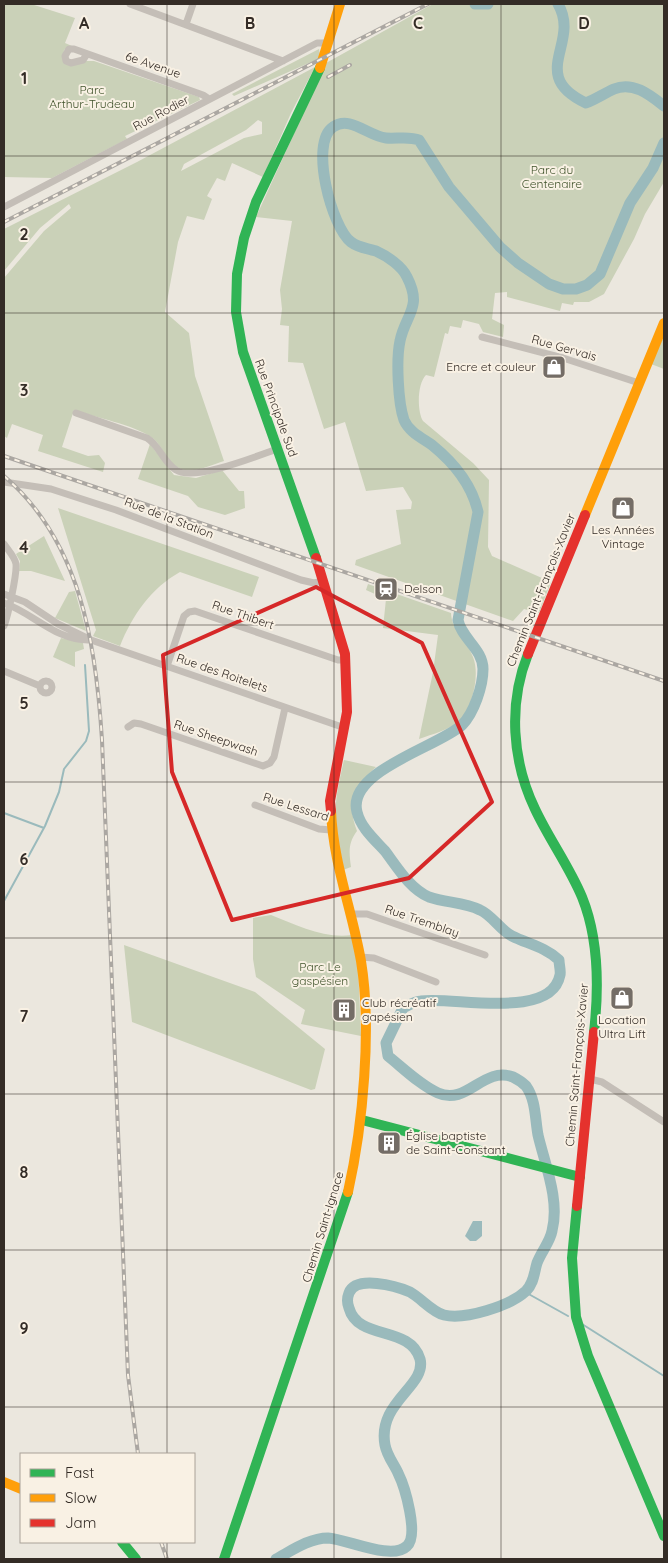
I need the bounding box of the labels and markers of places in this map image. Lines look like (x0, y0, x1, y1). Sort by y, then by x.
shop icon: Encre et couleur (541, 354, 567, 380)
place label: Encre et couleur (446, 359, 536, 374)
shop icon: Les Années Vintage (610, 495, 636, 521)
place label: Les Années Vintage (592, 522, 655, 551)
station icon: Delson (373, 576, 399, 602)
place label: Delson (404, 581, 442, 596)
shop icon: Location Ultra Lift (609, 985, 635, 1011)
place label: Club récréatif gapésien (362, 995, 437, 1024)
building icon: Club récréatif gapésien (331, 997, 357, 1023)
place label: Location Ultra Lift (598, 1012, 646, 1041)
place label: Église baptiste de Saint-Constant (406, 1128, 506, 1157)
building icon: Église baptiste de Saint-Constant (376, 1130, 402, 1156)

